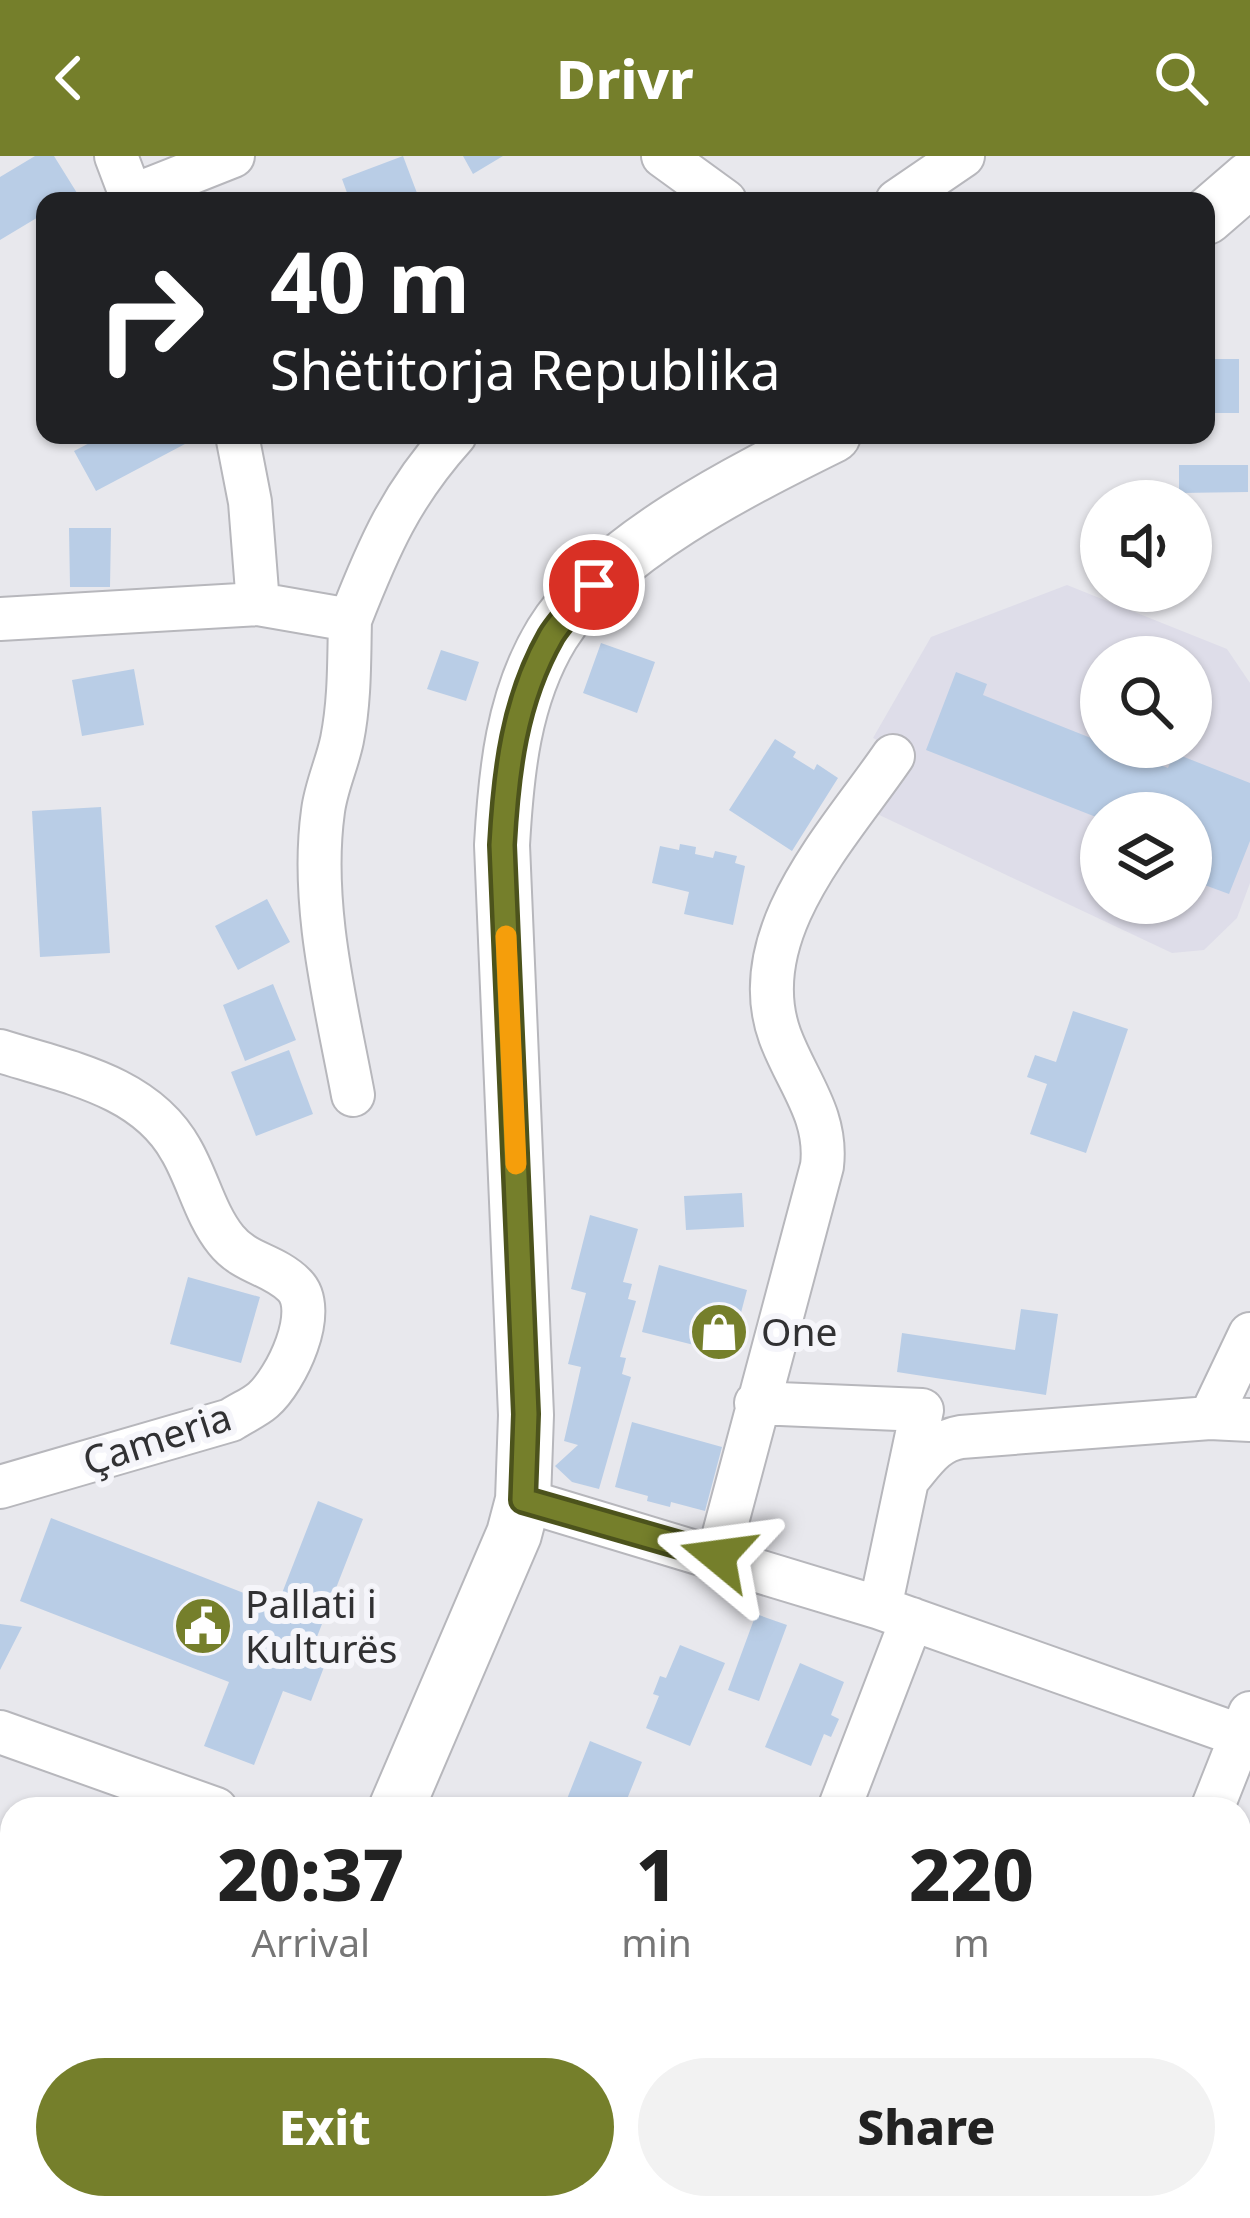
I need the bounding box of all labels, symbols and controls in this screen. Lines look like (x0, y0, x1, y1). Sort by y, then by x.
text: Drivr (556, 41, 694, 115)
icon: back (36, 45, 102, 111)
icon: search (1148, 45, 1214, 111)
text: 40 m (270, 223, 470, 338)
icon: right (72, 240, 228, 396)
text: Shëtitorja Republika (270, 332, 780, 406)
map controls (1080, 480, 1212, 924)
button: sound (1080, 480, 1212, 612)
pin (543, 534, 645, 636)
icon: arrive (561, 552, 627, 618)
button: search (1080, 636, 1212, 768)
button: layers (1080, 792, 1212, 924)
shop icon: One (688, 1301, 750, 1363)
place label: One (761, 1304, 838, 1357)
street label: Çameria (76, 1389, 238, 1486)
position arrow (655, 1493, 781, 1619)
place label: Pallati i Kulturës (245, 1576, 398, 1674)
public building icon: Pallati i Kulturës (172, 1595, 234, 1657)
text: 20:37 (217, 1824, 404, 1922)
text: 1 (636, 1824, 677, 1922)
text: 220 (909, 1824, 1034, 1922)
text: Arrival (251, 1915, 370, 1968)
text: min (621, 1915, 692, 1968)
text: m (953, 1915, 990, 1968)
button: Exit (36, 2058, 614, 2196)
button: Share (638, 2058, 1215, 2196)

